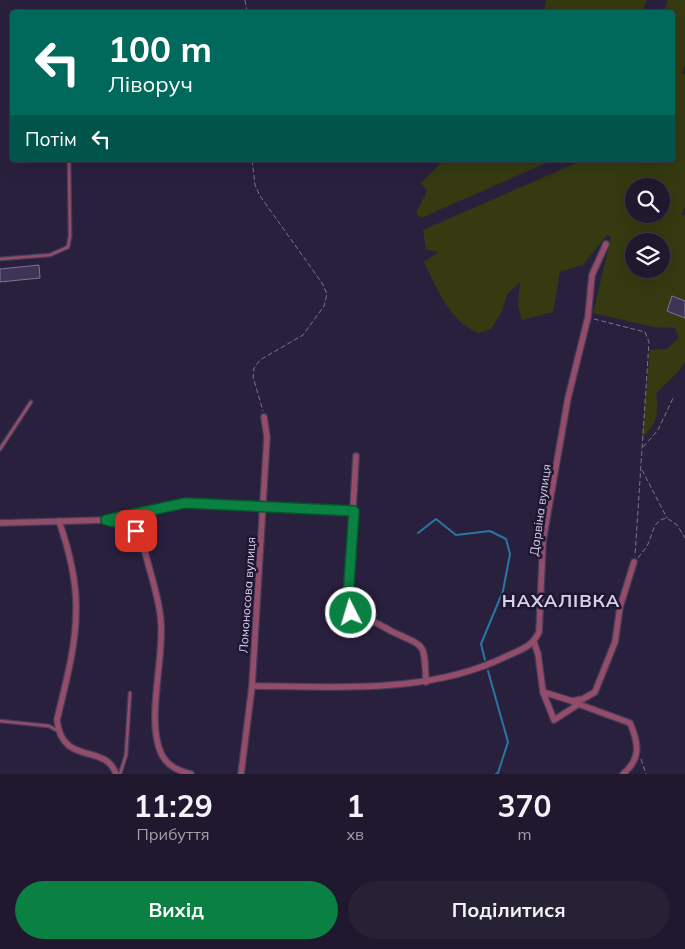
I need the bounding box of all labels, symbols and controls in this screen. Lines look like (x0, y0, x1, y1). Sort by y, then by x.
text: 100 m (108, 27, 212, 71)
icon: left (25, 30, 90, 95)
text: Ліворуч (108, 70, 193, 98)
icon: left (87, 125, 115, 153)
text: Потім (25, 127, 77, 151)
map controls (625, 178, 670, 278)
button: search (625, 178, 670, 223)
button: layers (625, 233, 670, 278)
street label: Дарвіна вулиця (526, 463, 554, 557)
pin (115, 510, 157, 552)
icon: arrive (122, 517, 150, 545)
street label: Ломоносова вулиця (235, 536, 259, 654)
position arrow (324, 586, 376, 638)
district label: НАХАЛІВКА (502, 589, 620, 612)
text: 11:29 (133, 787, 213, 825)
text: 1 (346, 787, 364, 825)
text: 370 (498, 787, 552, 825)
text: Прибуття (137, 824, 210, 844)
text: хв (346, 824, 364, 844)
text: m (518, 824, 532, 844)
button: Вихід (15, 881, 338, 939)
button: Поділитися (348, 881, 670, 939)

